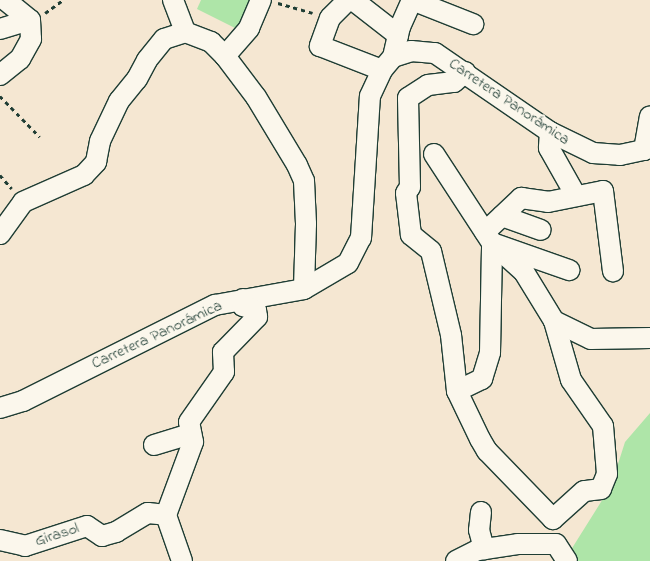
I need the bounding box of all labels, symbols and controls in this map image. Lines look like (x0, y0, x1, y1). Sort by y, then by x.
street label: Carretera Panorámica (445, 54, 573, 150)
street label: Carretera Panorámica (89, 296, 225, 374)
street label: Girasol (33, 519, 81, 551)

